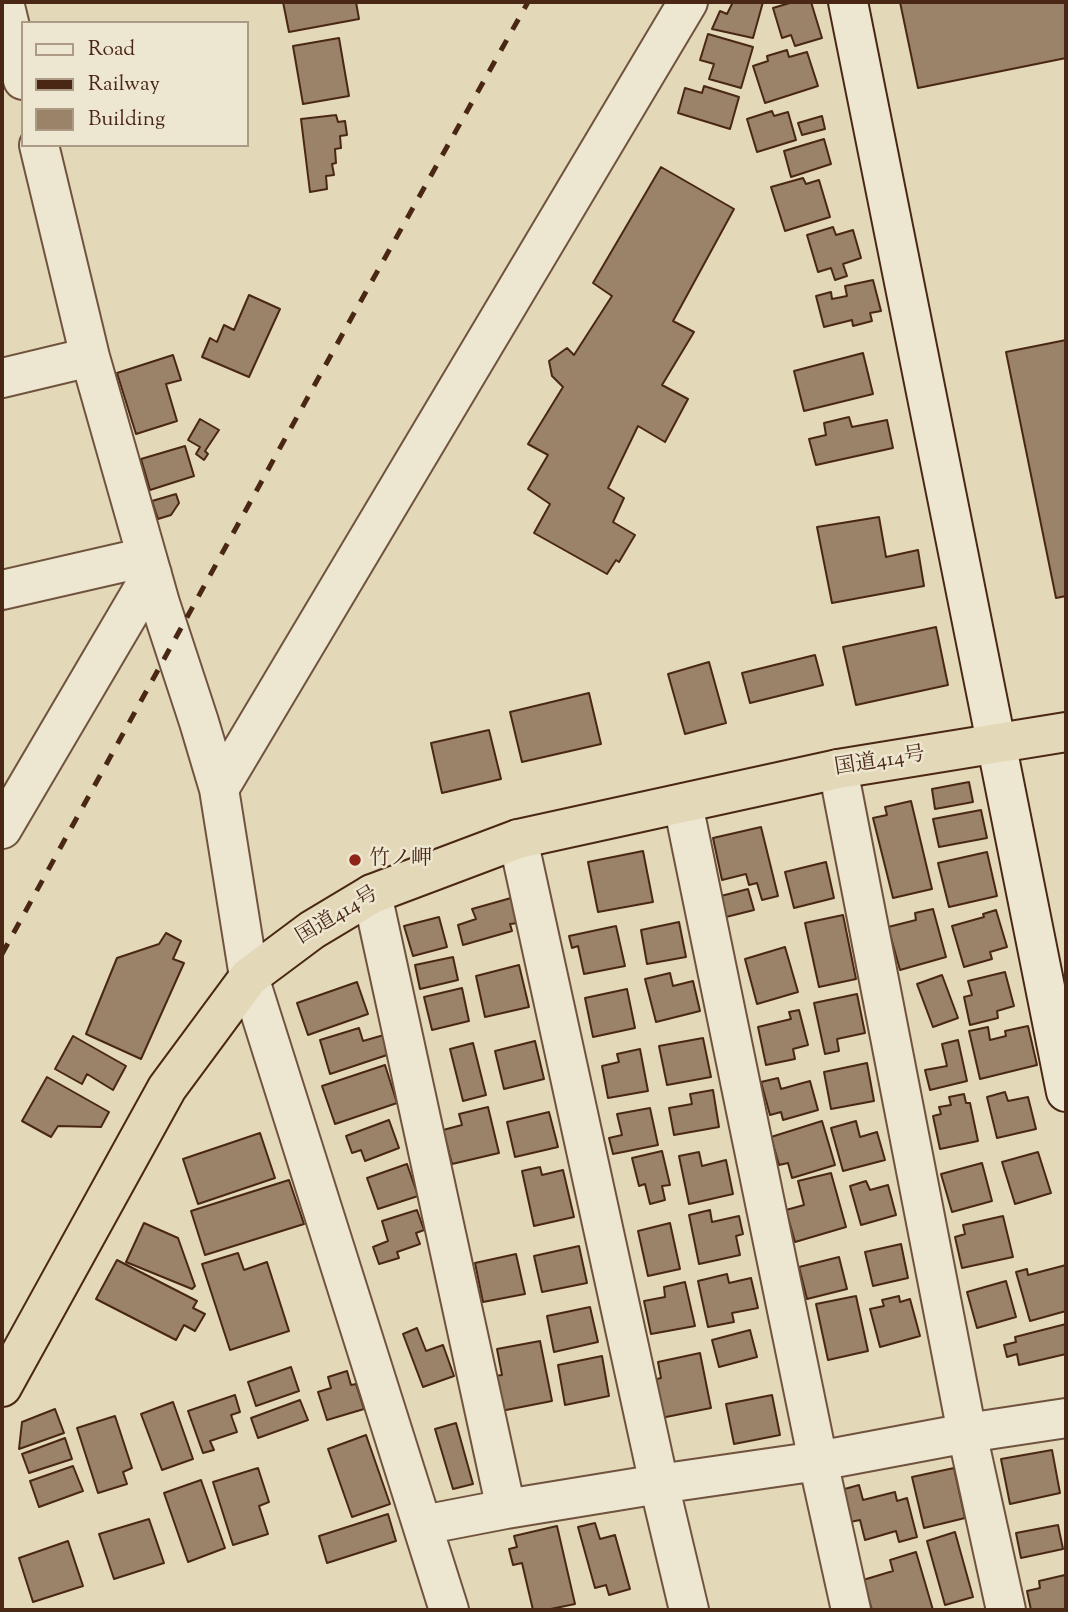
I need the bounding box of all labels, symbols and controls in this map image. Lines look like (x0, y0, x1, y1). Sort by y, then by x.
legend (21, 21, 248, 147)
text: Road (88, 35, 135, 65)
text: Railway (88, 70, 160, 100)
text: Building (88, 105, 165, 135)
street label: 国道414号 (833, 743, 927, 783)
place label: 竹ノ岬 (369, 847, 432, 873)
marker: 竹ノ岬 (347, 852, 363, 868)
street label: 国道414号 (292, 883, 384, 951)

